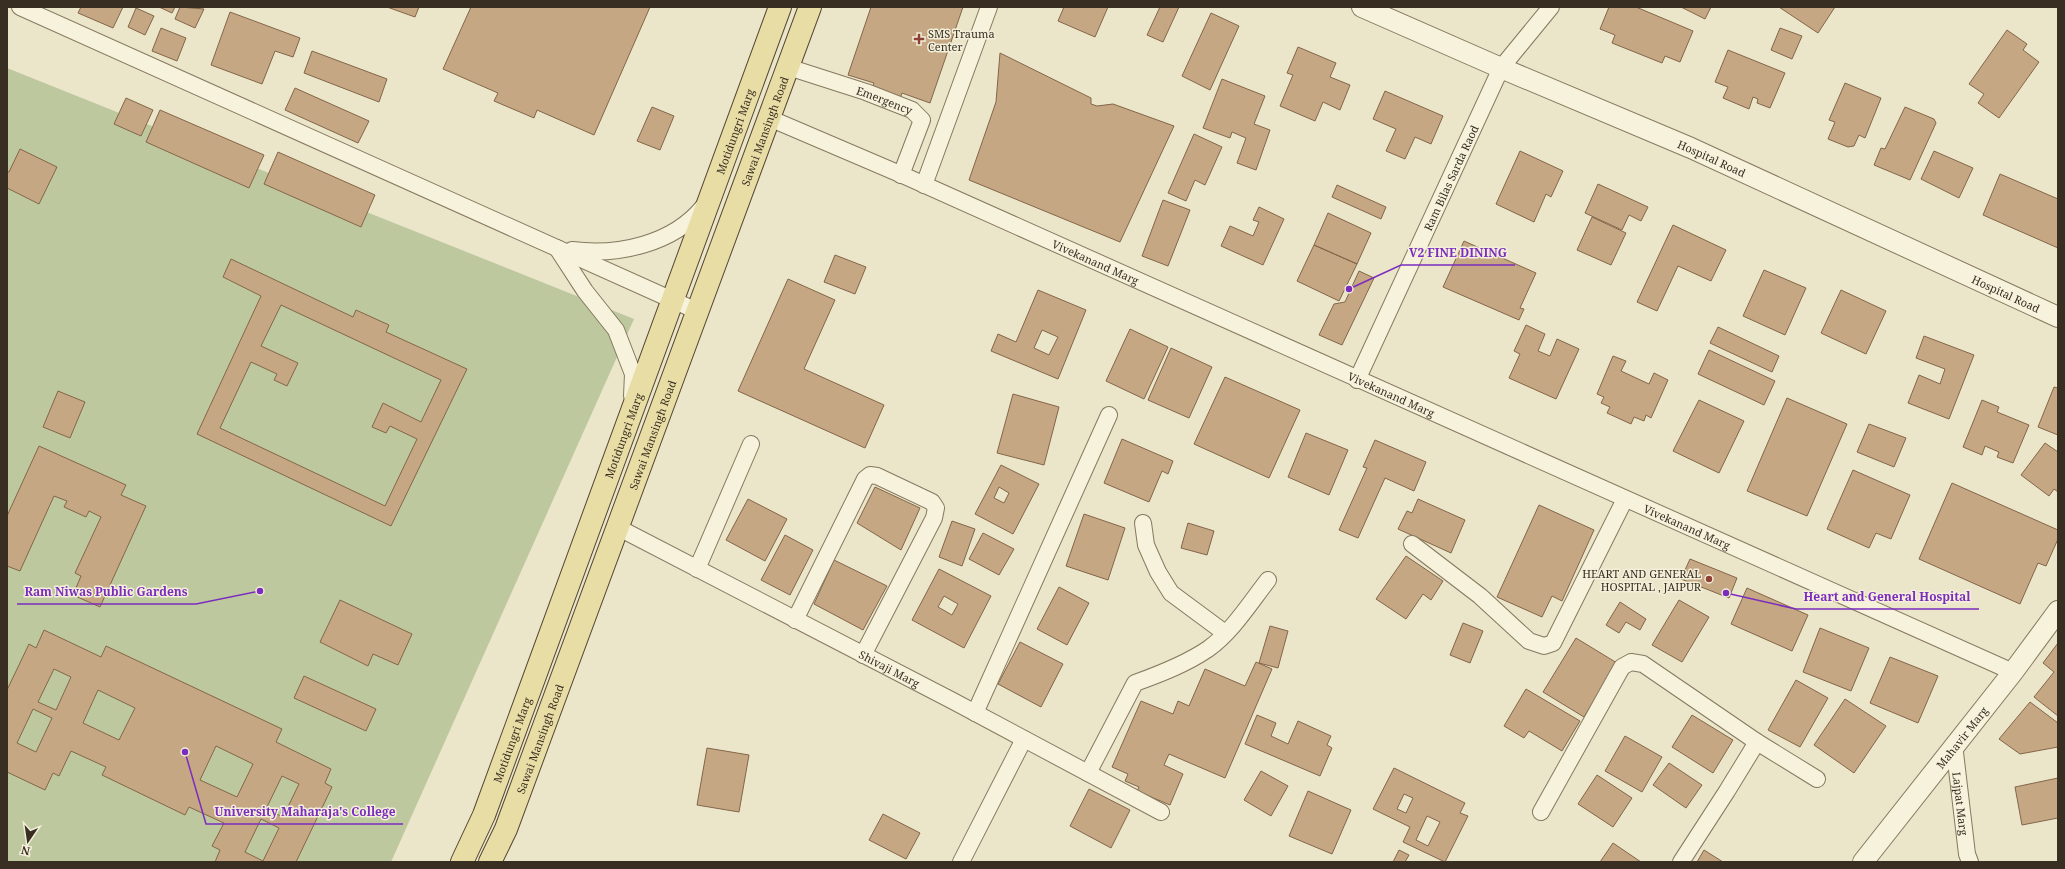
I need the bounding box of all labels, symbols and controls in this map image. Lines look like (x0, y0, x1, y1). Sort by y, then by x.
place label: SMS Trauma Center (928, 26, 995, 54)
marker: SMS Trauma Center (913, 33, 925, 45)
street label: Sawai Mansingh Road (737, 74, 791, 188)
street label: Emergency (855, 82, 916, 117)
street label: Motidungri Marg (712, 86, 757, 176)
street label: Ram Bilas Sarda Raod (1420, 122, 1481, 233)
street label: Hospital Road (1676, 136, 1749, 180)
street label: Vivekanand Marg (1050, 236, 1142, 288)
callout: V2 FINE DINING (1401, 241, 1515, 265)
text: V2 FINE DINING (1409, 244, 1507, 261)
street label: Hospital Road (1970, 271, 2043, 315)
street label: Vivekanand Marg (1346, 368, 1437, 420)
street label: Sawai Mansingh Road (625, 378, 679, 492)
street label: Motidungri Marg (600, 391, 646, 480)
street label: Vivekanand Marg (1642, 500, 1733, 552)
place label: HEART AND GENERAL HOSPITAL , JAIPUR (1582, 566, 1702, 594)
marker: HEART AND GENERAL HOSPITAL , JAIPUR (1704, 574, 1714, 584)
callout: Ram Niwas Public Gardens (17, 580, 196, 604)
text: Ram Niwas Public Gardens (24, 583, 188, 600)
callout: Heart and General Hospital (1796, 585, 1979, 609)
text: Heart and General Hospital (1803, 588, 1971, 605)
street label: Shivaji Marg (857, 646, 923, 690)
street label: Sawai Mansingh Road (512, 681, 567, 796)
street label: Motidungri Marg (489, 695, 534, 785)
street label: Mahavir Marg (1932, 703, 1991, 771)
street label: Lajpat Marg (1950, 771, 1972, 836)
callout: University Maharaja's College (206, 800, 403, 824)
text: University Maharaja's College (214, 803, 396, 820)
north arrow (8, 821, 48, 861)
text: N (19, 843, 32, 860)

